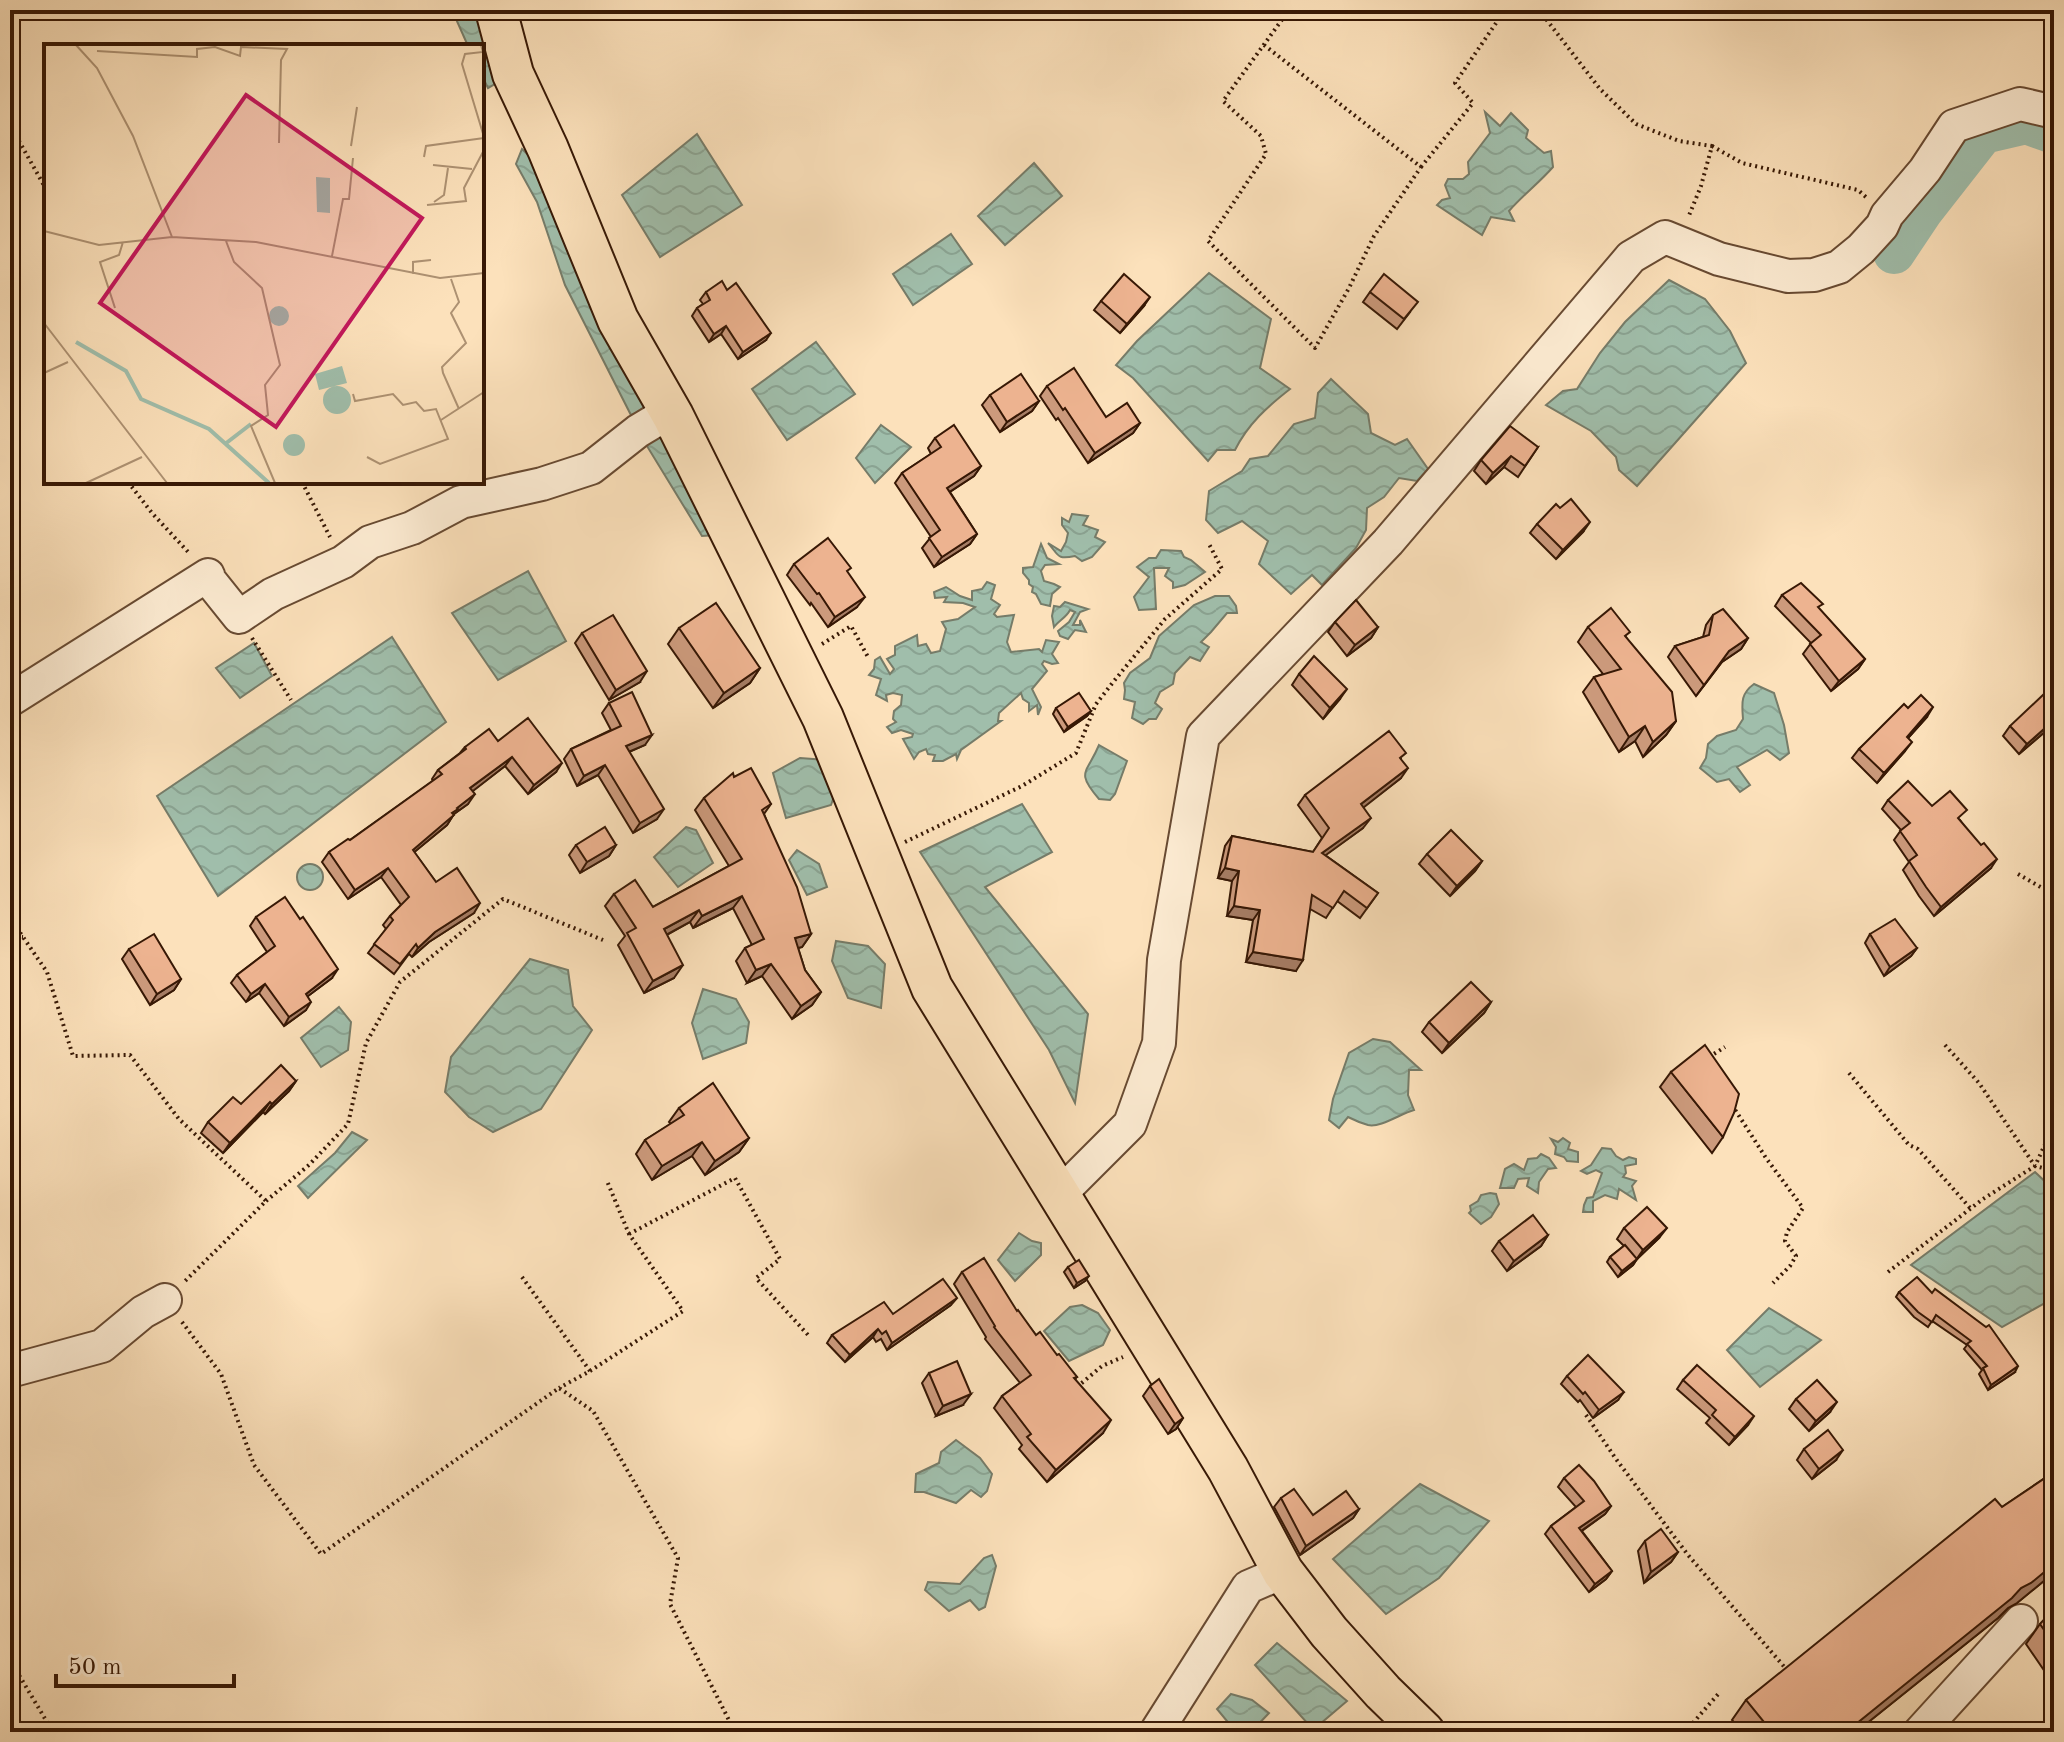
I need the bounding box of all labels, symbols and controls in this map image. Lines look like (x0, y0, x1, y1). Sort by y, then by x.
inset map (44, 44, 484, 484)
scale bar (56, 1638, 234, 1688)
text: 50 m (68, 1656, 122, 1680)

